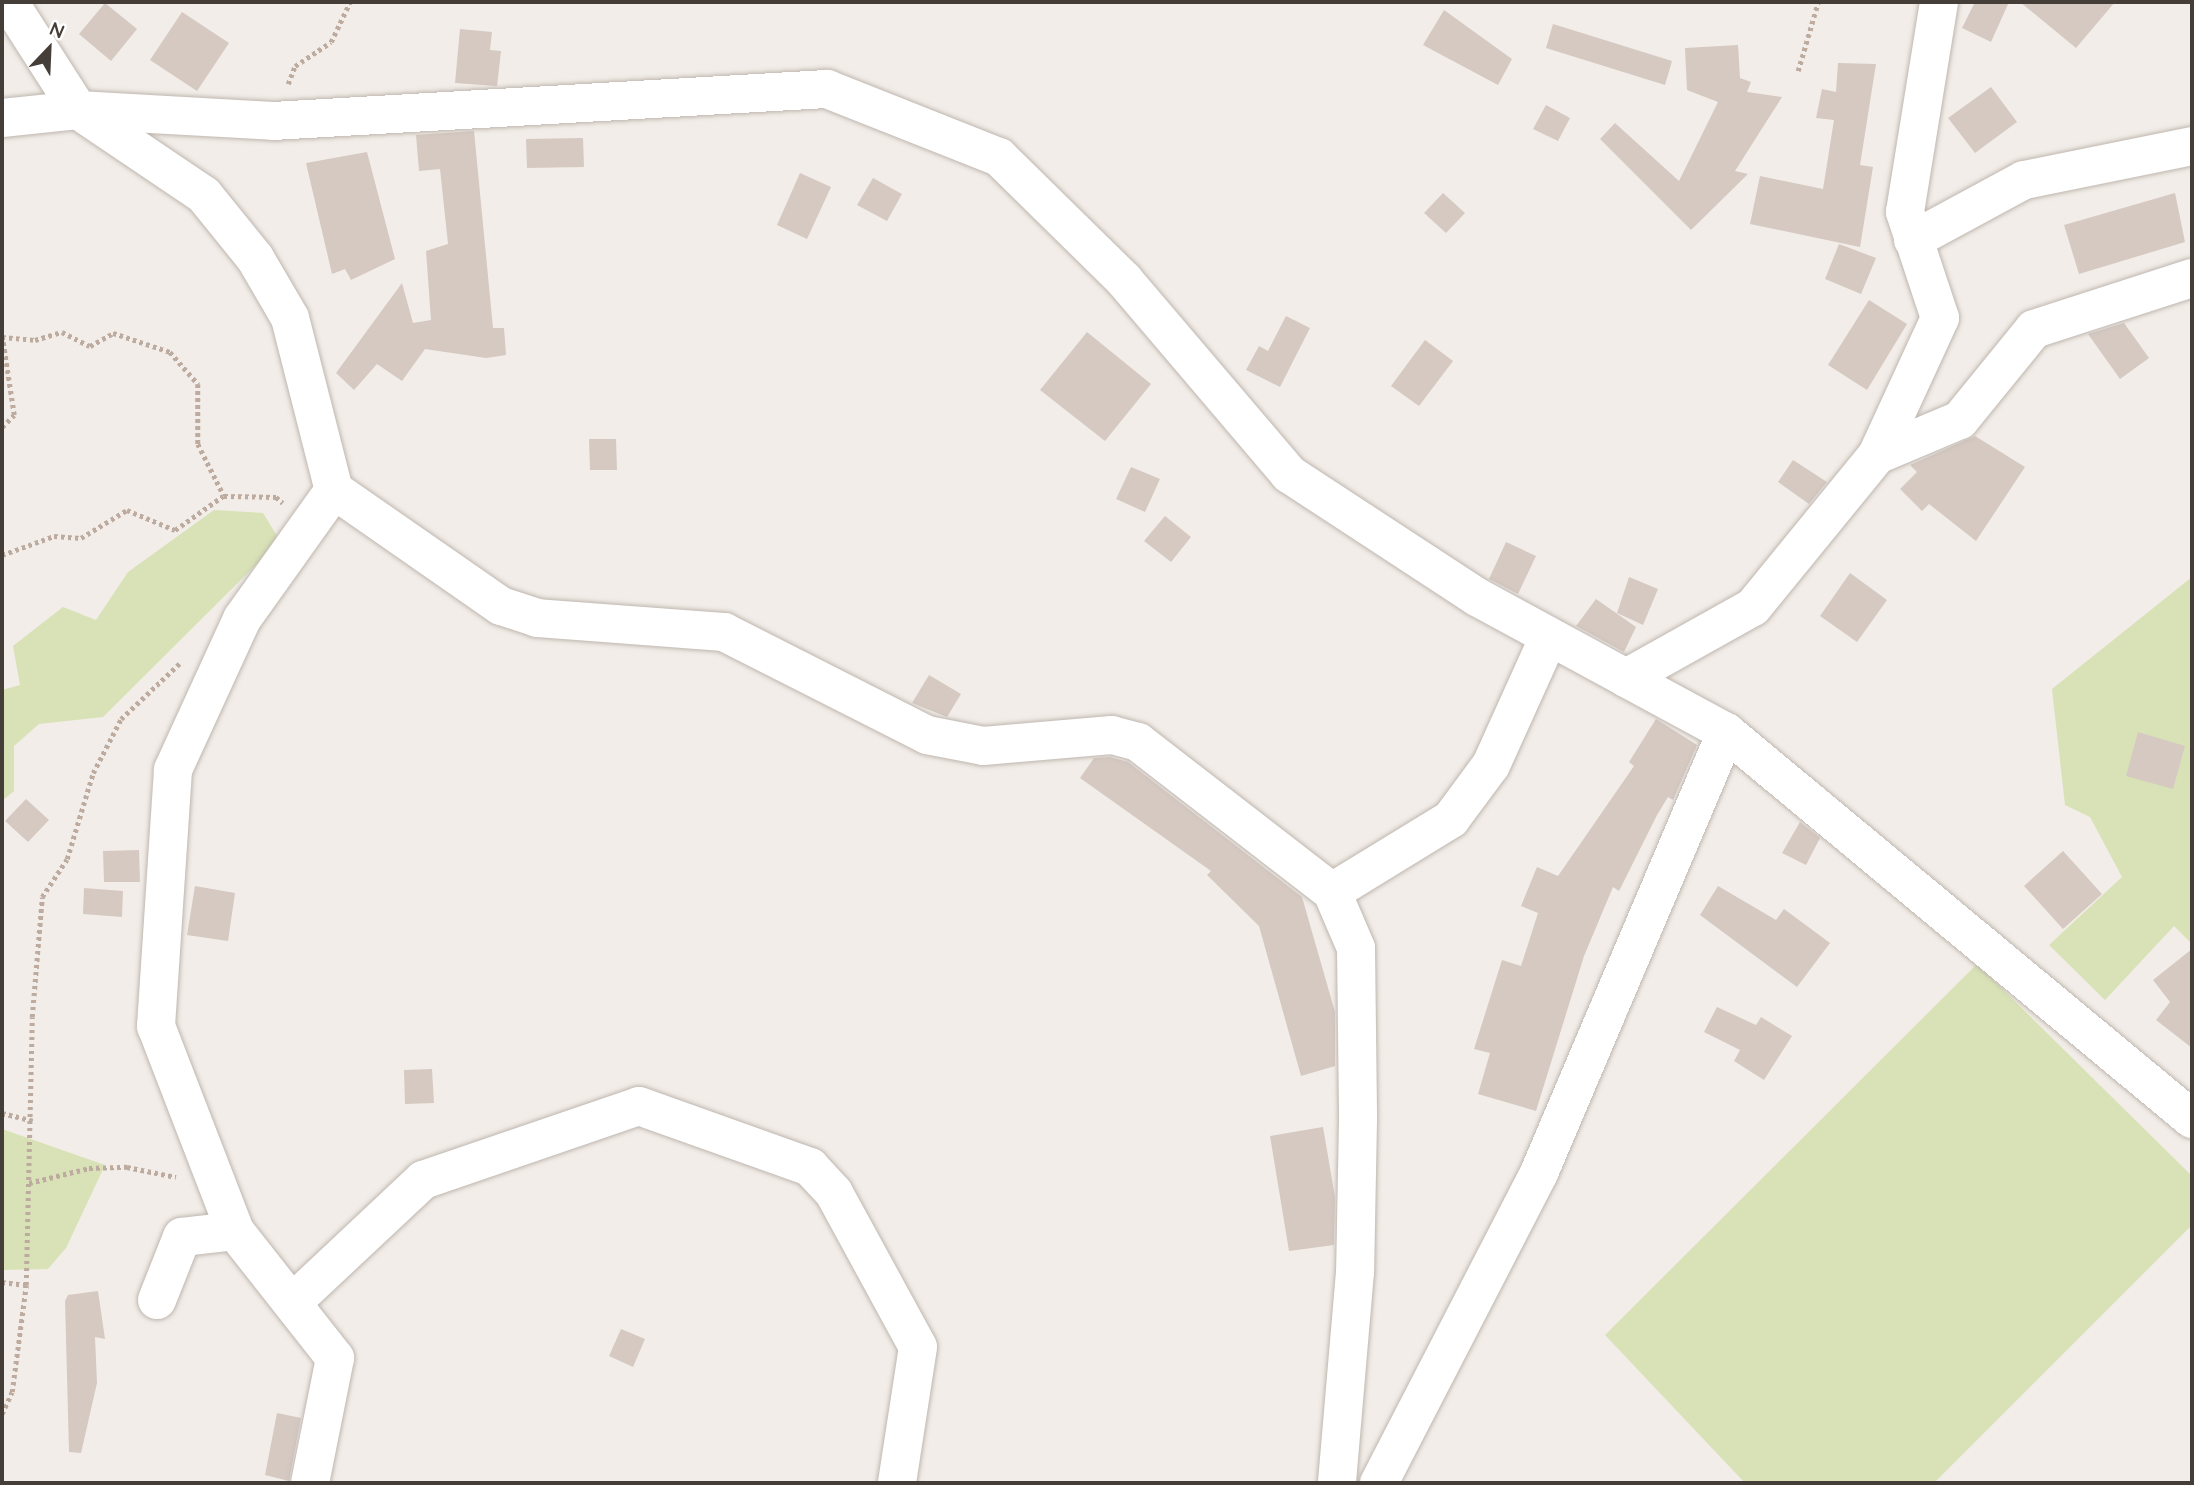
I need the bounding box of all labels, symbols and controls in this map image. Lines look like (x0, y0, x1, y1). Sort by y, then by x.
north arrow (14, 14, 84, 84)
text: N (46, 16, 68, 43)

